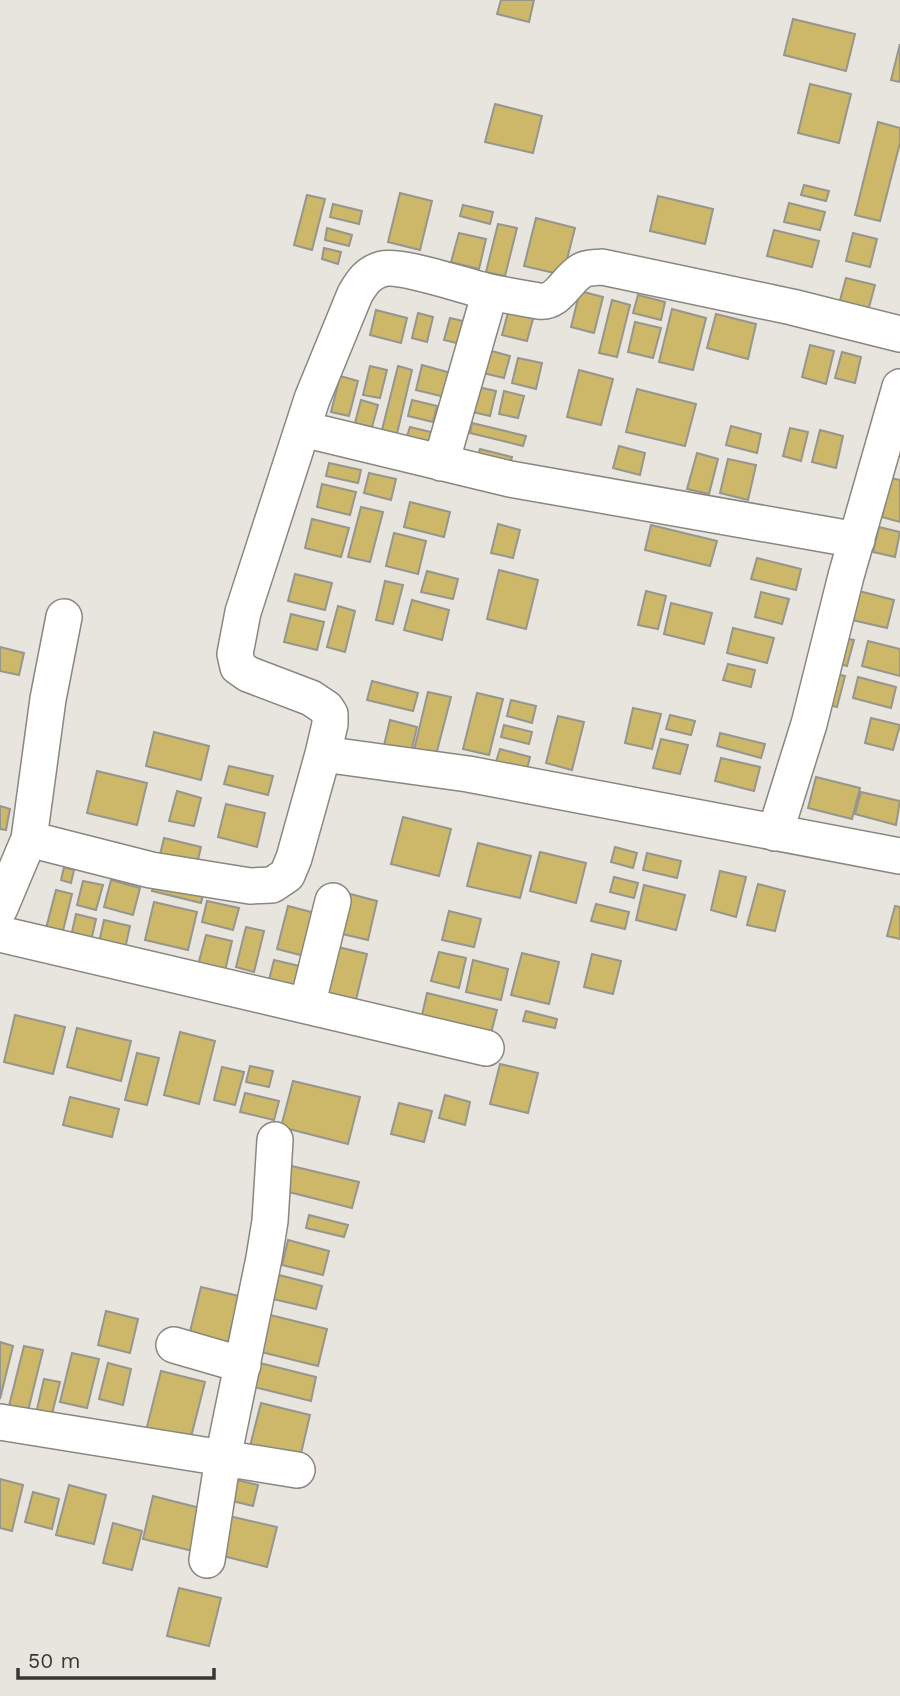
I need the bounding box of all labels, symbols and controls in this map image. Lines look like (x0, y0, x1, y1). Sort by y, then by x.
scale bar (18, 1636, 214, 1680)
text: 50 m (28, 1648, 80, 1673)

